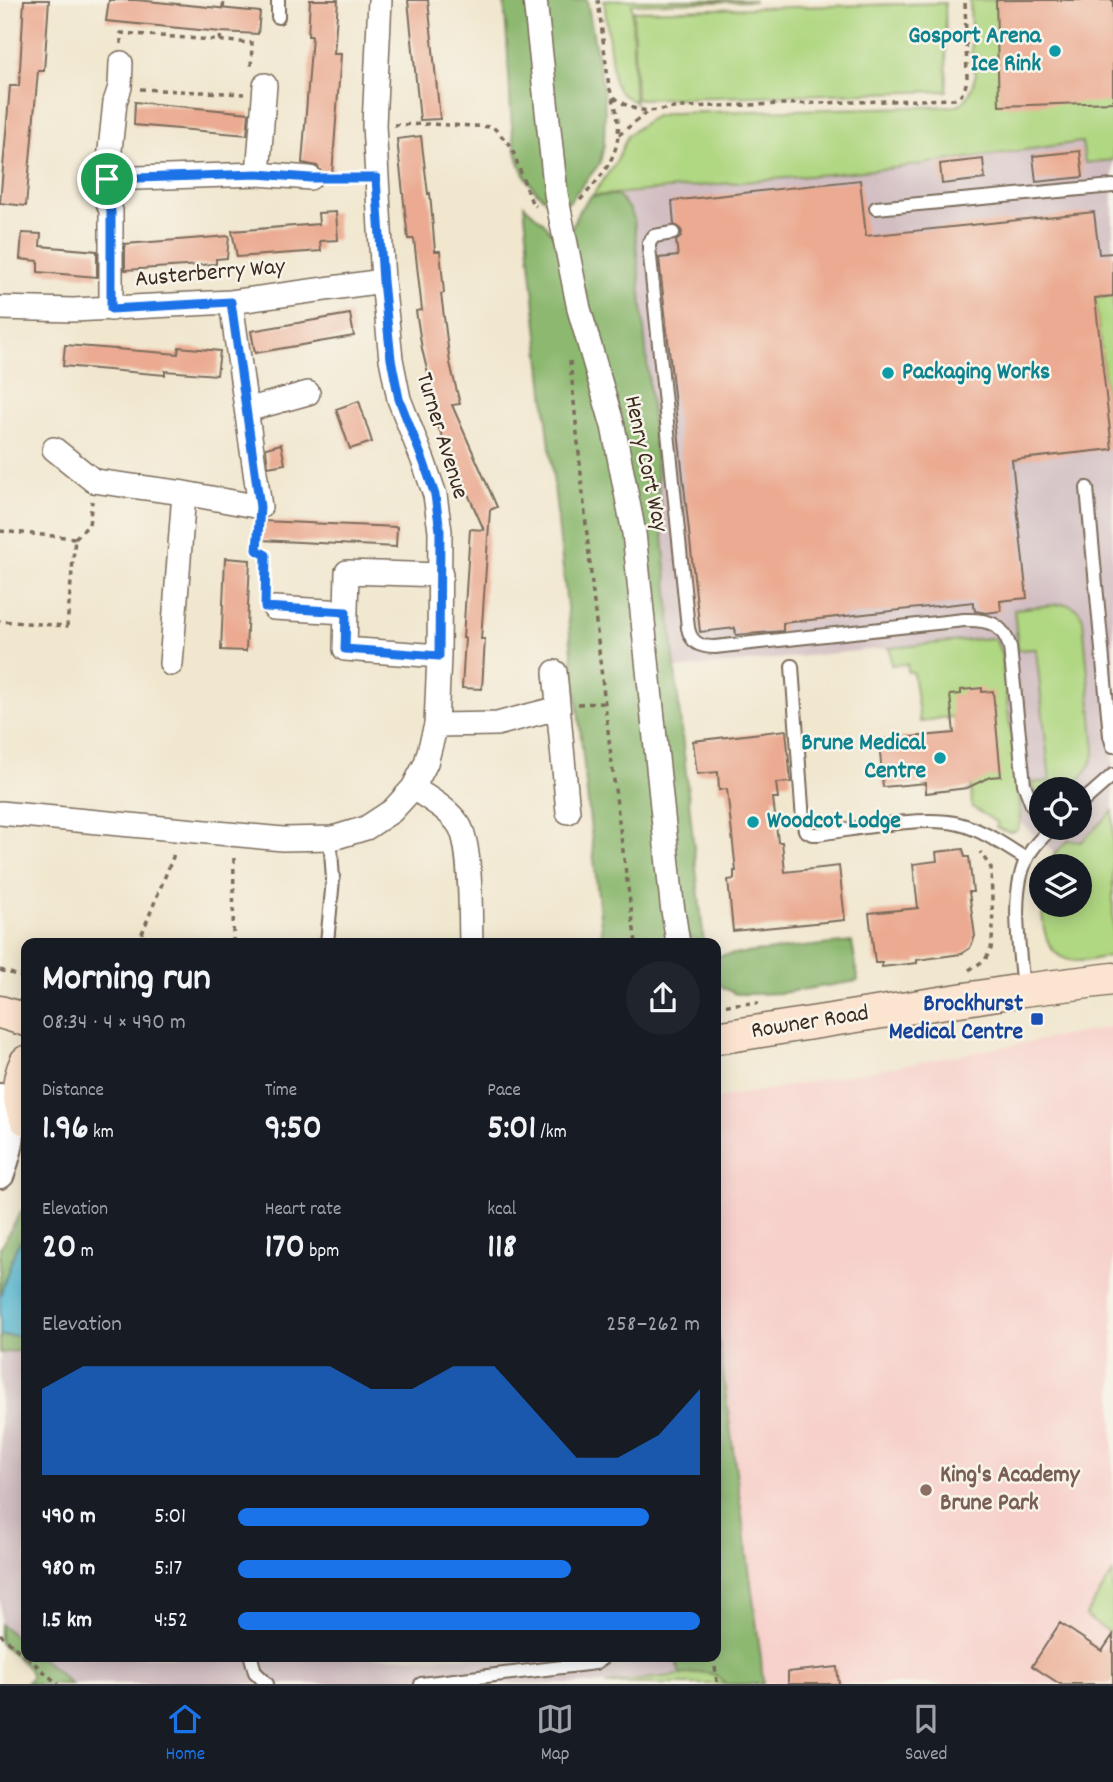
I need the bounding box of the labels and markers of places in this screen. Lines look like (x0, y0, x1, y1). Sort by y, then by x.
place label: Gosport Arena Ice Rink (908, 20, 1042, 82)
marker: Gosport Arena Ice Rink (1047, 43, 1063, 59)
pin (77, 149, 137, 209)
place label: Packaging Works (902, 356, 1050, 390)
marker: Packaging Works (880, 365, 896, 381)
place label: Brune Medical Centre (801, 727, 926, 789)
marker: Brune Medical Centre (932, 750, 948, 766)
place label: Woodcot Lodge (767, 805, 901, 839)
marker: Woodcot Lodge (745, 814, 761, 830)
place label: Brockhurst Medical Centre (889, 988, 1023, 1050)
marker: Brockhurst Medical Centre (1029, 1011, 1045, 1027)
place label: King's Academy Brune Park (940, 1459, 1081, 1521)
marker: King's Academy Brune Park (918, 1482, 934, 1498)

